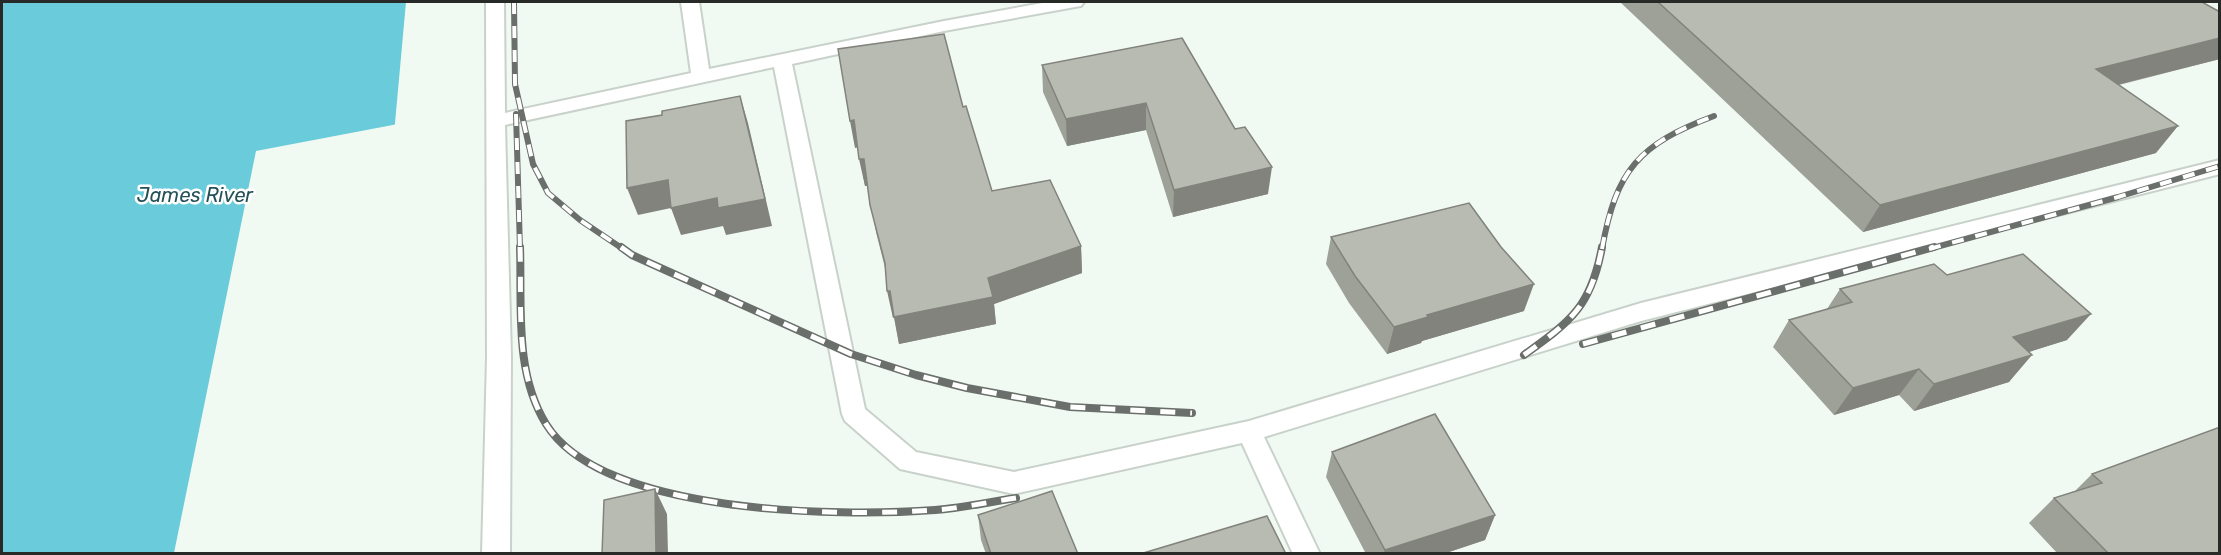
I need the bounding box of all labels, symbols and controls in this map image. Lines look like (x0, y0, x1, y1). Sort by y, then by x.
water label: James River (137, 183, 254, 207)

